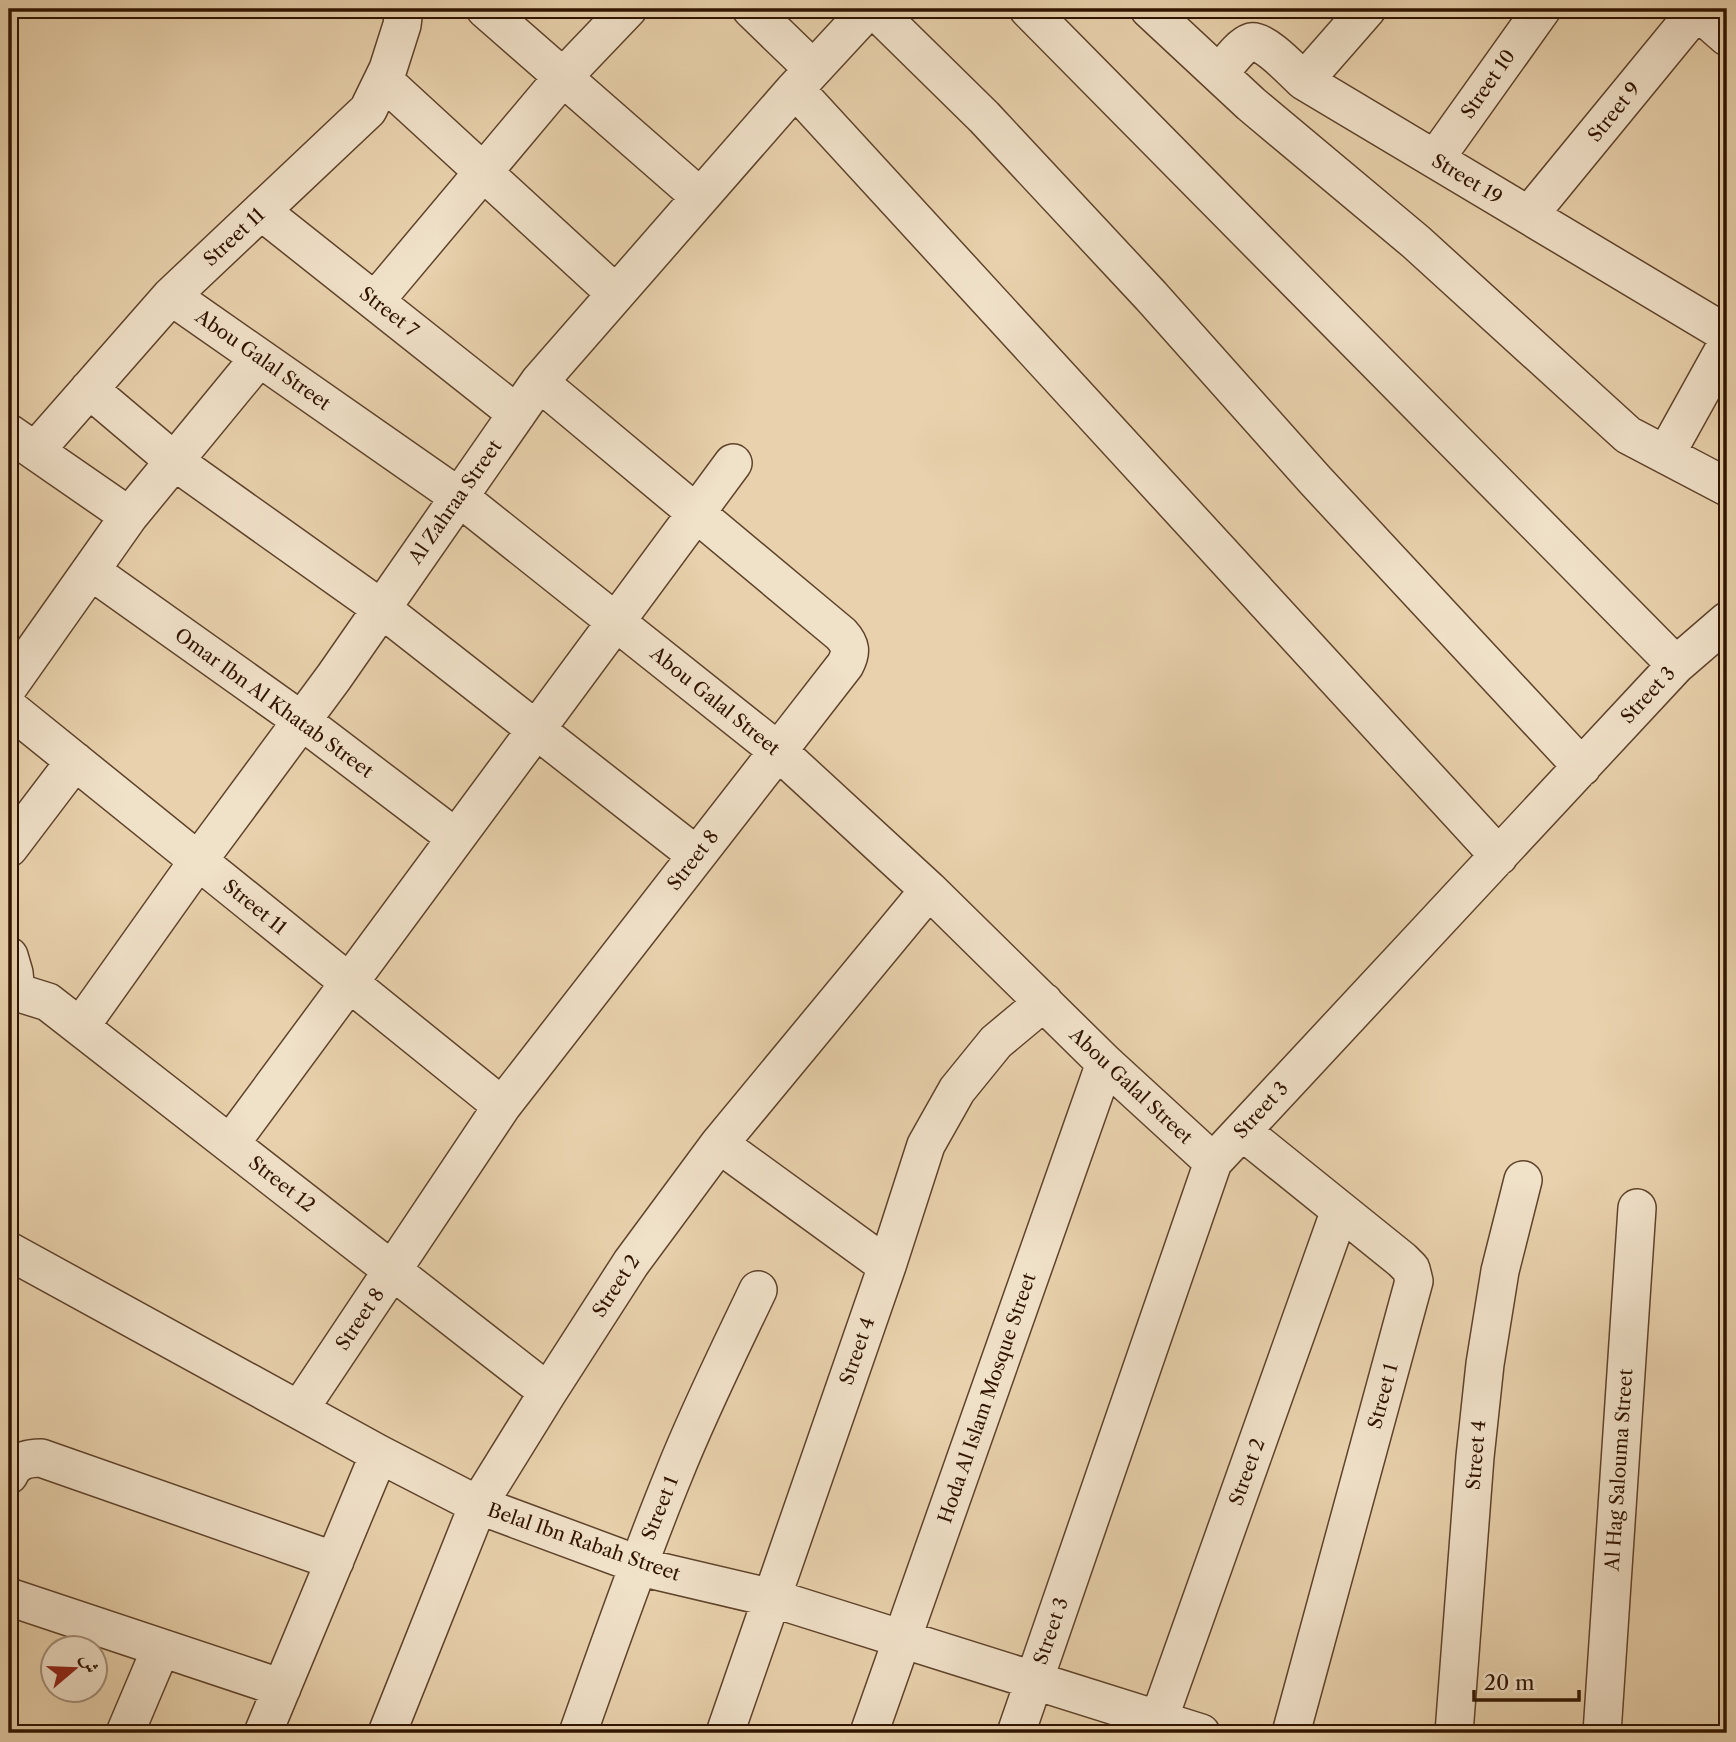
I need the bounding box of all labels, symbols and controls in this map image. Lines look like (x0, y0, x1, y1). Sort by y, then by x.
street label: Street 10 (1456, 45, 1520, 123)
street label: Street 9 (1583, 78, 1645, 146)
street label: Street 19 (1428, 149, 1506, 209)
street label: Street 11 (199, 203, 269, 271)
street label: Street 7 (355, 282, 423, 342)
street label: Abou Galal Street (190, 304, 335, 415)
street label: Al Zahraa Street (403, 435, 507, 569)
street label: Omar Ibn Al Khatab Street (170, 623, 378, 783)
street label: Abou Galal Street (645, 641, 784, 760)
street label: Street 3 (1616, 662, 1680, 728)
street label: Street 8 (662, 825, 724, 895)
street label: Street 11 (219, 874, 291, 940)
street label: Abou Galal Street (1064, 1023, 1197, 1149)
street label: Street 3 (1229, 1077, 1293, 1143)
street label: Street 12 (244, 1151, 320, 1217)
street label: Street 2 (587, 1250, 645, 1322)
street label: Hoda Al Islam Mosque Street (933, 1270, 1041, 1526)
street label: Street 8 (331, 1283, 389, 1355)
street label: Street 4 (835, 1314, 879, 1388)
street label: Street 1 (1363, 1361, 1403, 1431)
street label: Al Hag Salouma Street (1600, 1368, 1638, 1573)
street label: Street 4 (1461, 1419, 1491, 1491)
street label: Street 2 (1224, 1435, 1270, 1509)
street label: Street 1 (637, 1473, 683, 1543)
street label: Belal Ibn Rabah Street (485, 1498, 684, 1586)
street label: Street 3 (1029, 1594, 1073, 1668)
north arrow (38, 1634, 108, 1704)
text: ش (76, 1651, 104, 1676)
scale bar (1474, 1658, 1578, 1702)
text: 20 m (1484, 1670, 1535, 1695)

